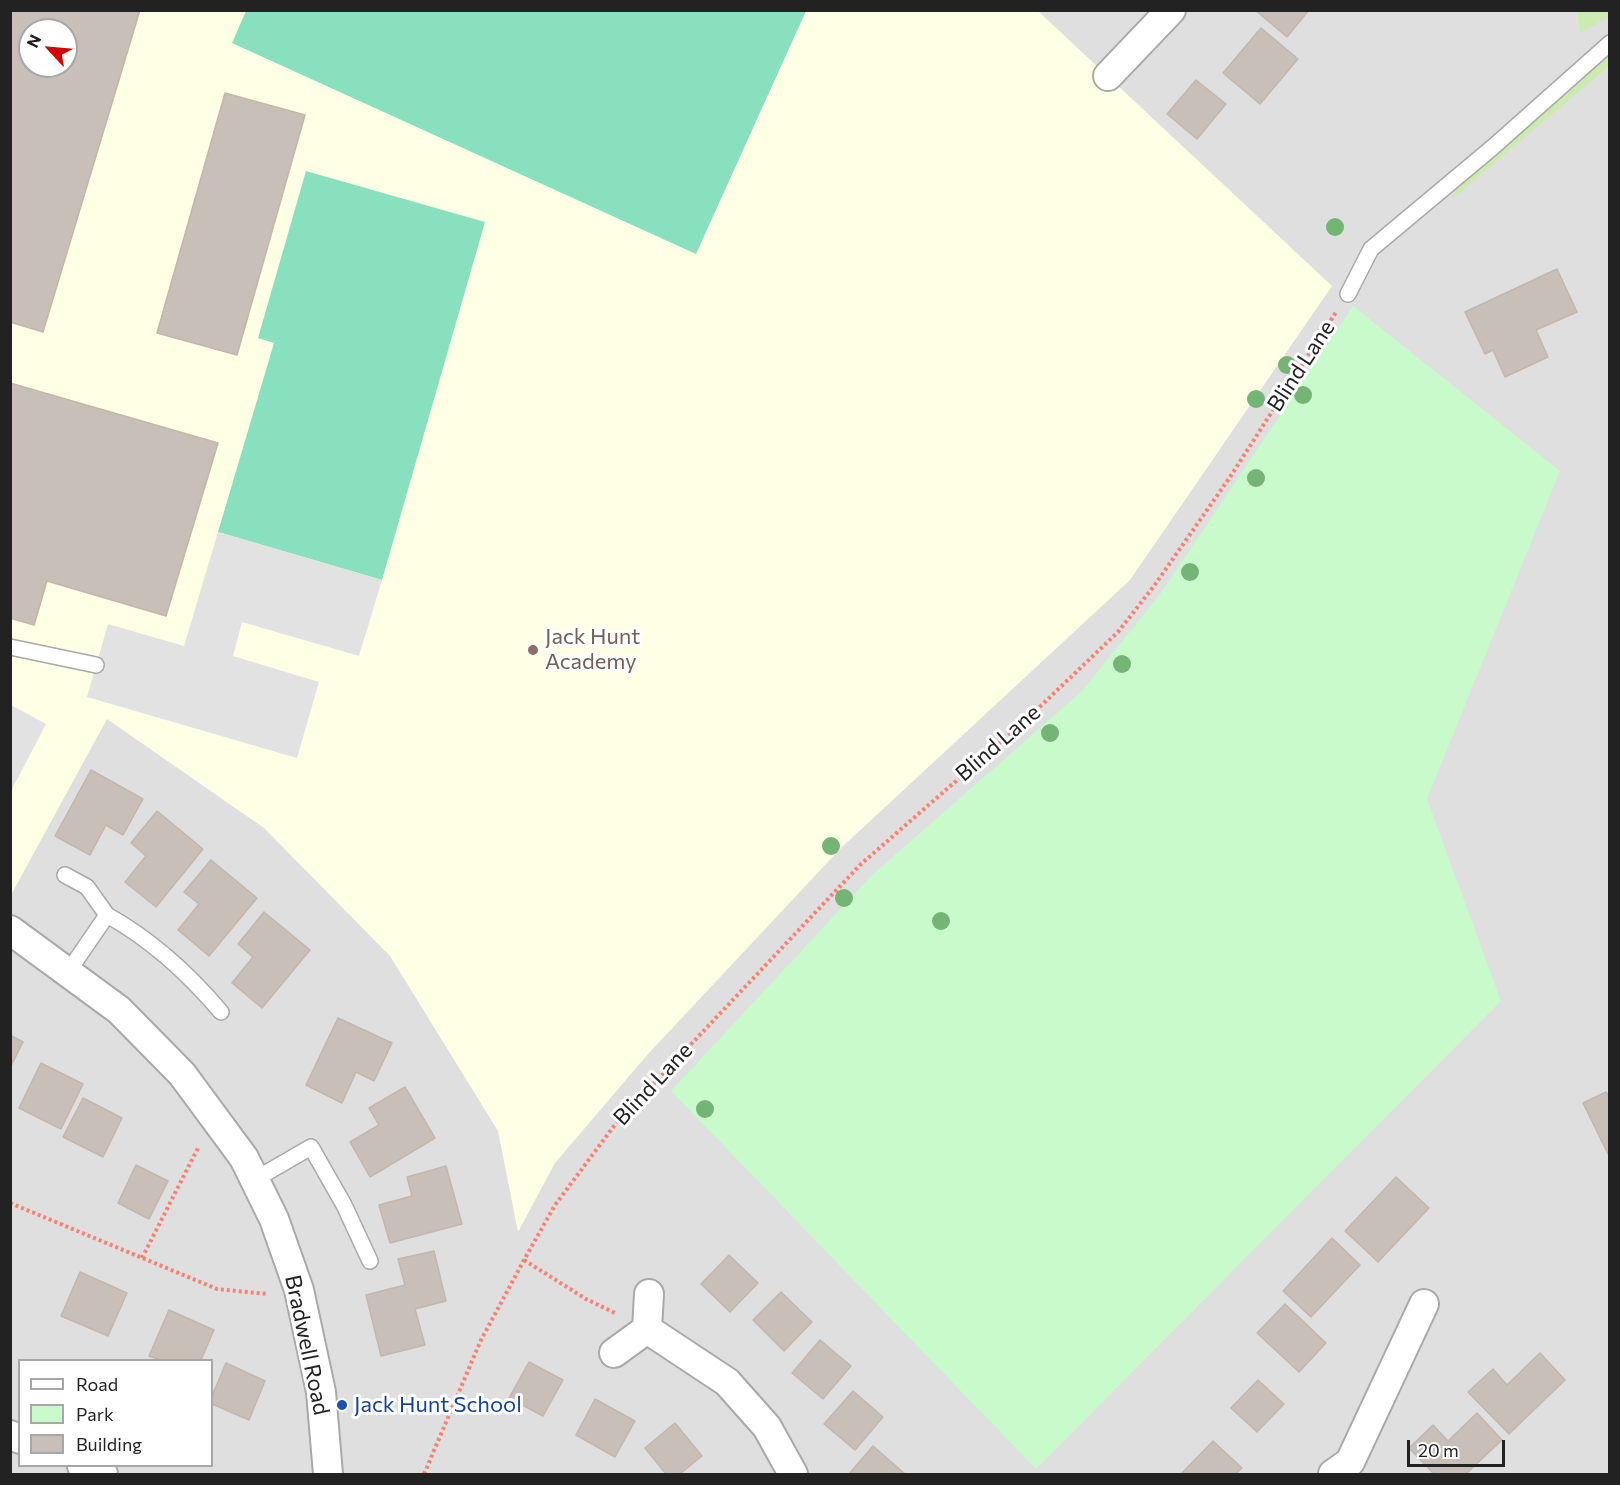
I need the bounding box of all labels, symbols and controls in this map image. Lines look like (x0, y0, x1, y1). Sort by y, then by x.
north arrow (18, 18, 78, 78)
text: N (22, 31, 44, 50)
street label: Blind Lane (1262, 316, 1340, 416)
place label: Jack Hunt Academy (545, 624, 640, 676)
marker: Jack Hunt Academy (526, 643, 540, 657)
street label: Blind Lane (950, 699, 1046, 787)
street label: Blind Lane (608, 1037, 698, 1131)
street label: Bradwell Road (279, 1273, 335, 1417)
legend (18, 1359, 213, 1467)
text: Road (76, 1373, 118, 1395)
place label: Jack Hunt School (354, 1392, 522, 1418)
marker: Jack Hunt School (335, 1398, 349, 1412)
text: Park (76, 1403, 114, 1425)
scale bar (1410, 1428, 1508, 1466)
text: Building (76, 1433, 142, 1455)
text: 20 m (1418, 1439, 1459, 1461)

